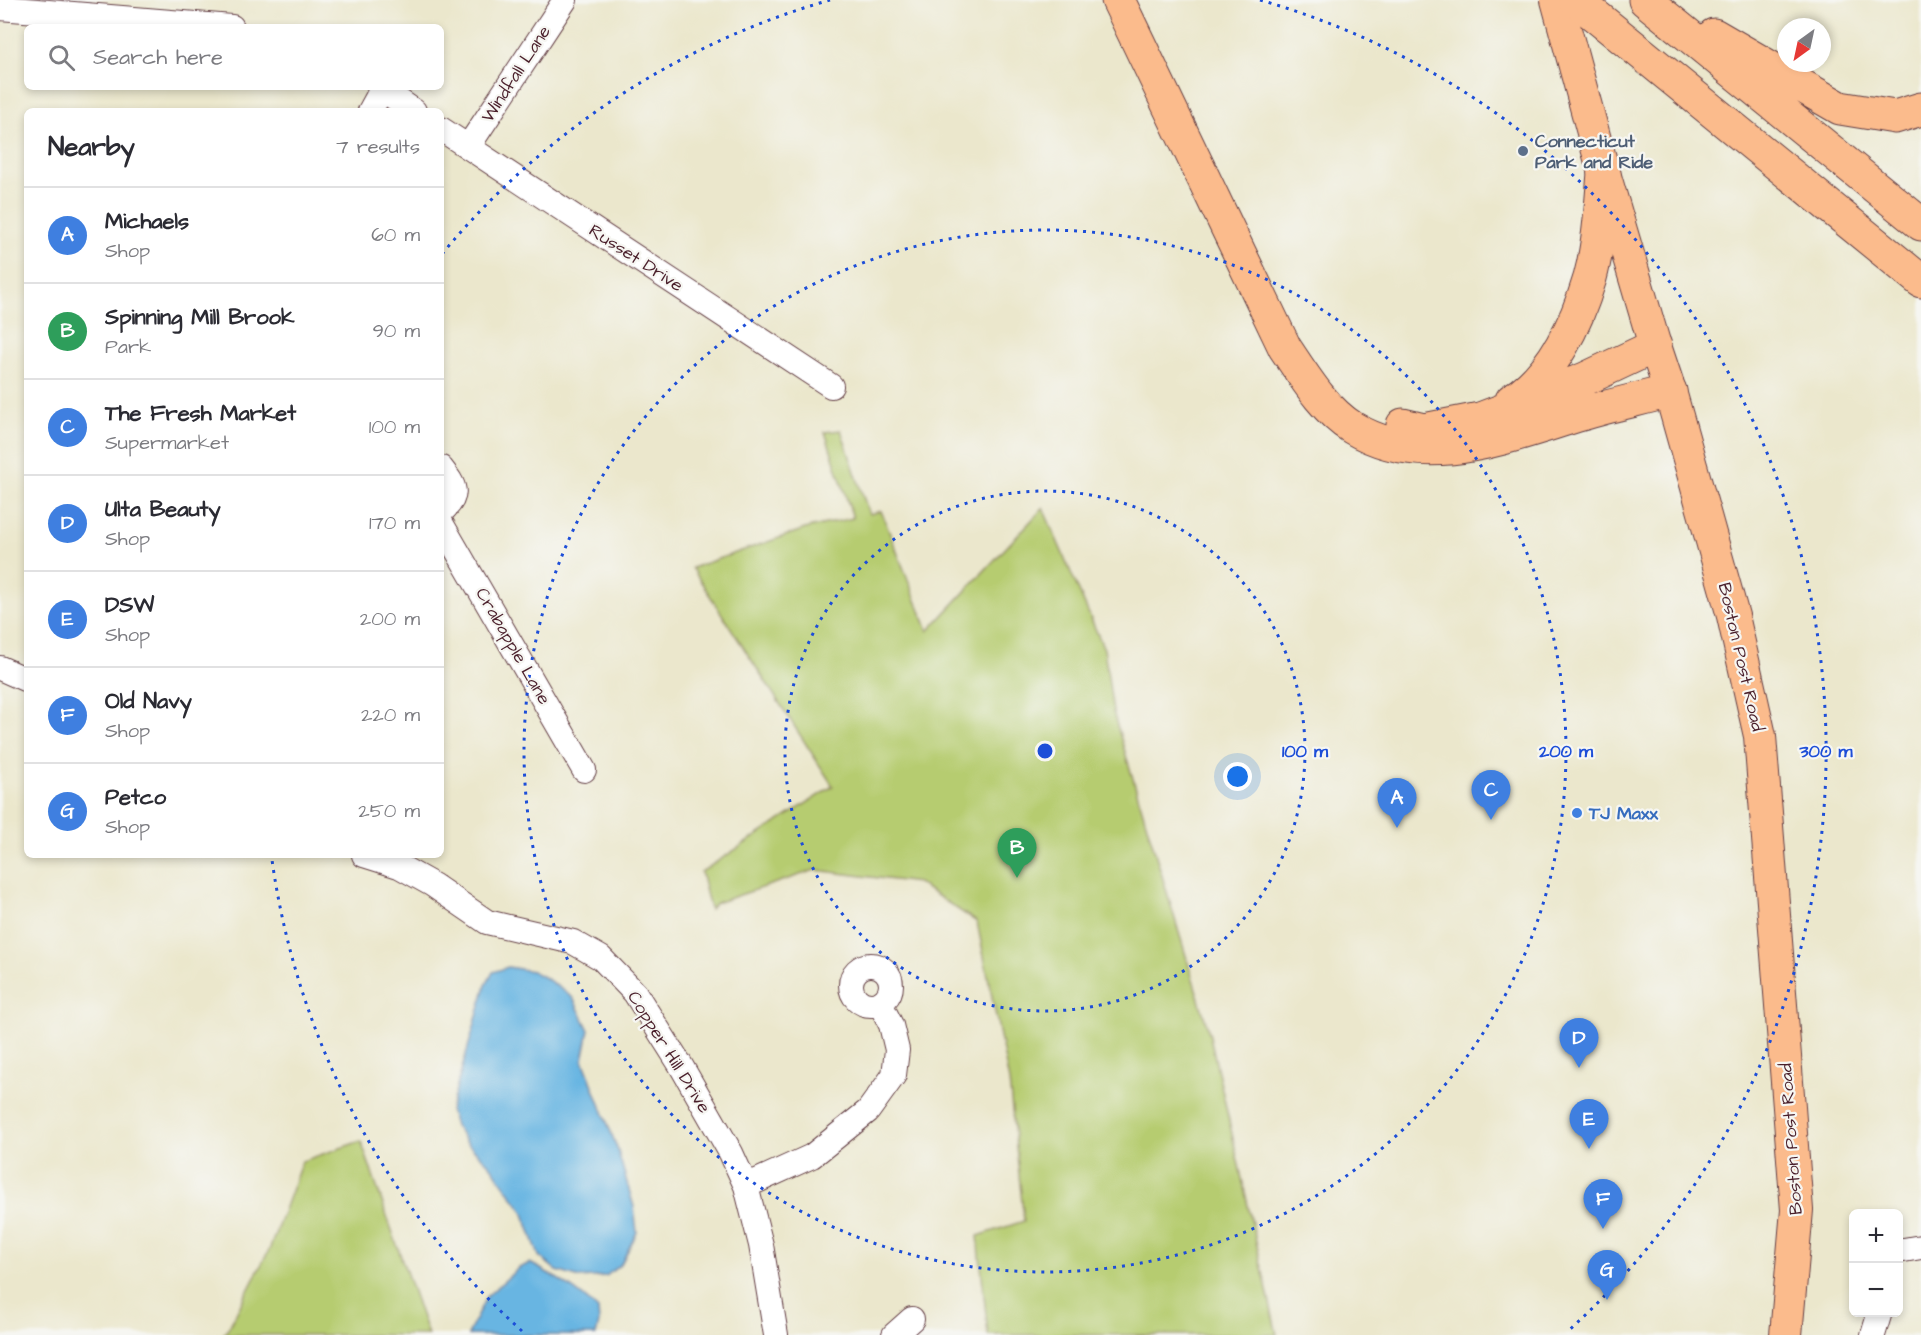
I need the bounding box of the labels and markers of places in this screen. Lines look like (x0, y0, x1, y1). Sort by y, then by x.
place label: Connecticut Park and Ride (1535, 129, 1653, 175)
marker: Connecticut Park and Ride (1516, 144, 1530, 158)
centre of rings (1035, 741, 1055, 761)
pin: C (1472, 770, 1510, 820)
pin: A (1378, 778, 1416, 828)
place label: TJ Maxx (1588, 801, 1658, 826)
marker: TJ Maxx (1570, 806, 1584, 820)
pin: B (998, 828, 1036, 878)
pin: D (1560, 1018, 1598, 1068)
pin: E (1570, 1100, 1608, 1149)
pin: F (1584, 1180, 1622, 1229)
pin: G (1588, 1250, 1626, 1300)

